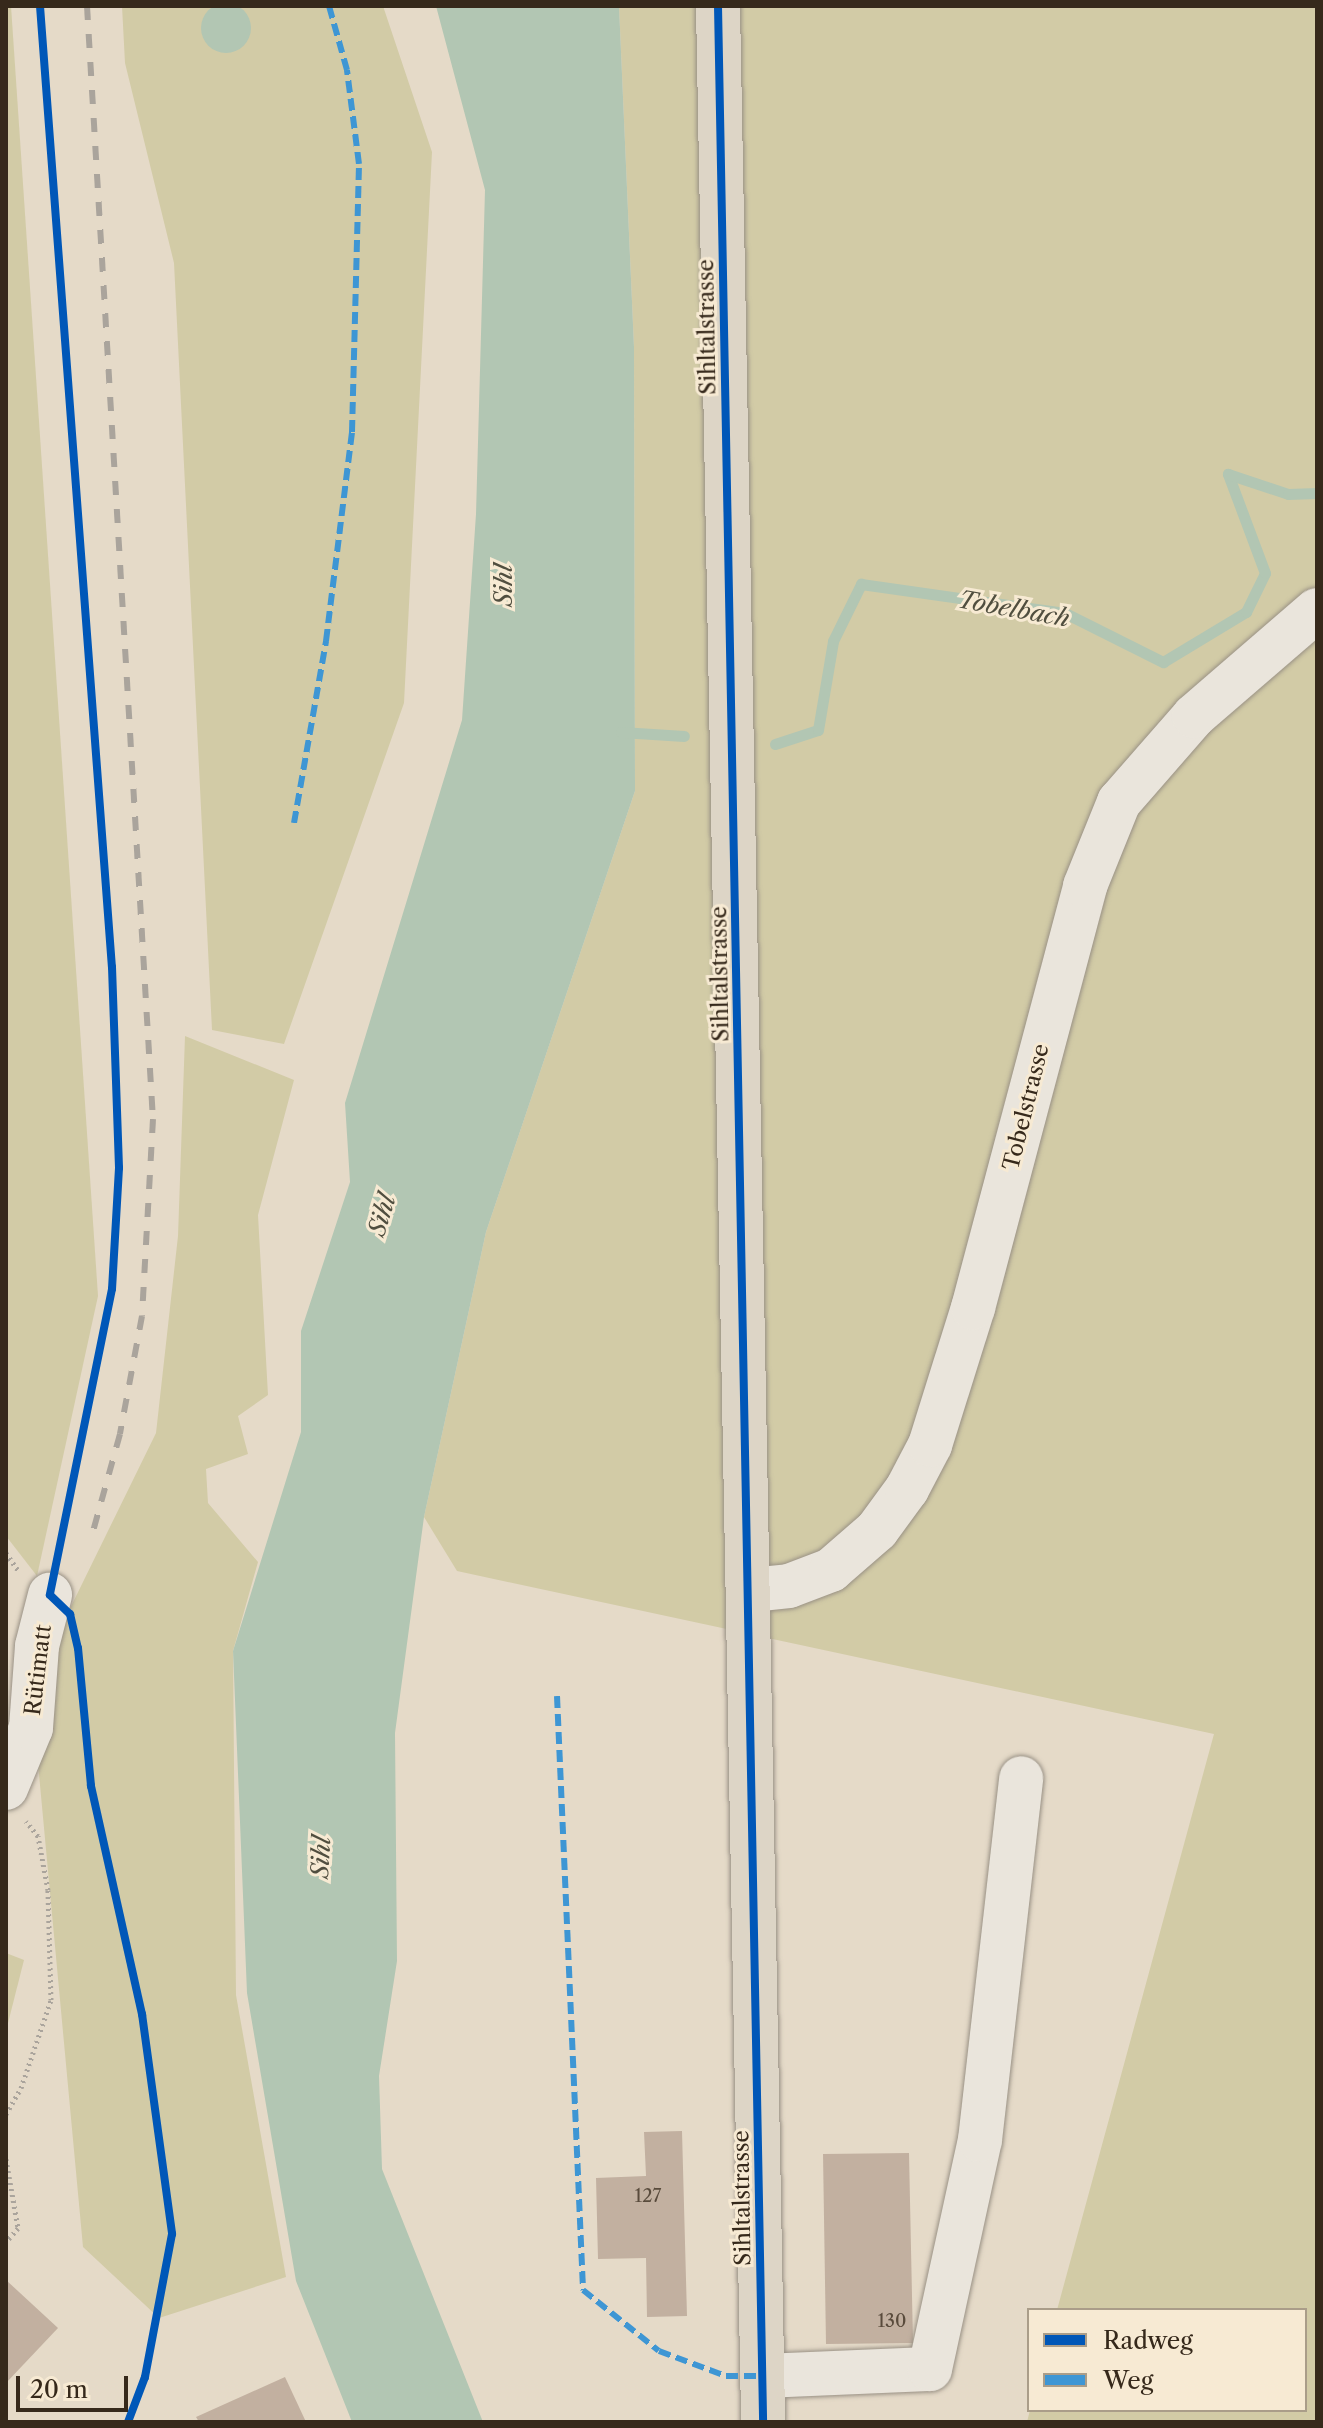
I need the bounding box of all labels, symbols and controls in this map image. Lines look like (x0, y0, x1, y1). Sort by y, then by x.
street label: Sihltalstrasse (693, 259, 721, 395)
water label: Sihl (490, 564, 518, 606)
water label: Tobelbach (956, 585, 1072, 633)
street label: Sihltalstrasse (706, 906, 734, 1042)
street label: Tobelstrasse (998, 1041, 1054, 1173)
water label: Sihl (362, 1191, 402, 1239)
street label: Rütimatt (19, 1623, 57, 1717)
water label: Sihl (306, 1835, 336, 1879)
street label: Sihltalstrasse (728, 2130, 756, 2266)
house number: 127 (635, 2185, 661, 2207)
legend (1027, 2308, 1307, 2412)
house number: 130 (878, 2310, 906, 2332)
text: Radweg (1103, 2326, 1193, 2355)
scale bar (20, 2360, 132, 2410)
text: Weg (1103, 2366, 1153, 2395)
text: 20 m (30, 2375, 88, 2404)

